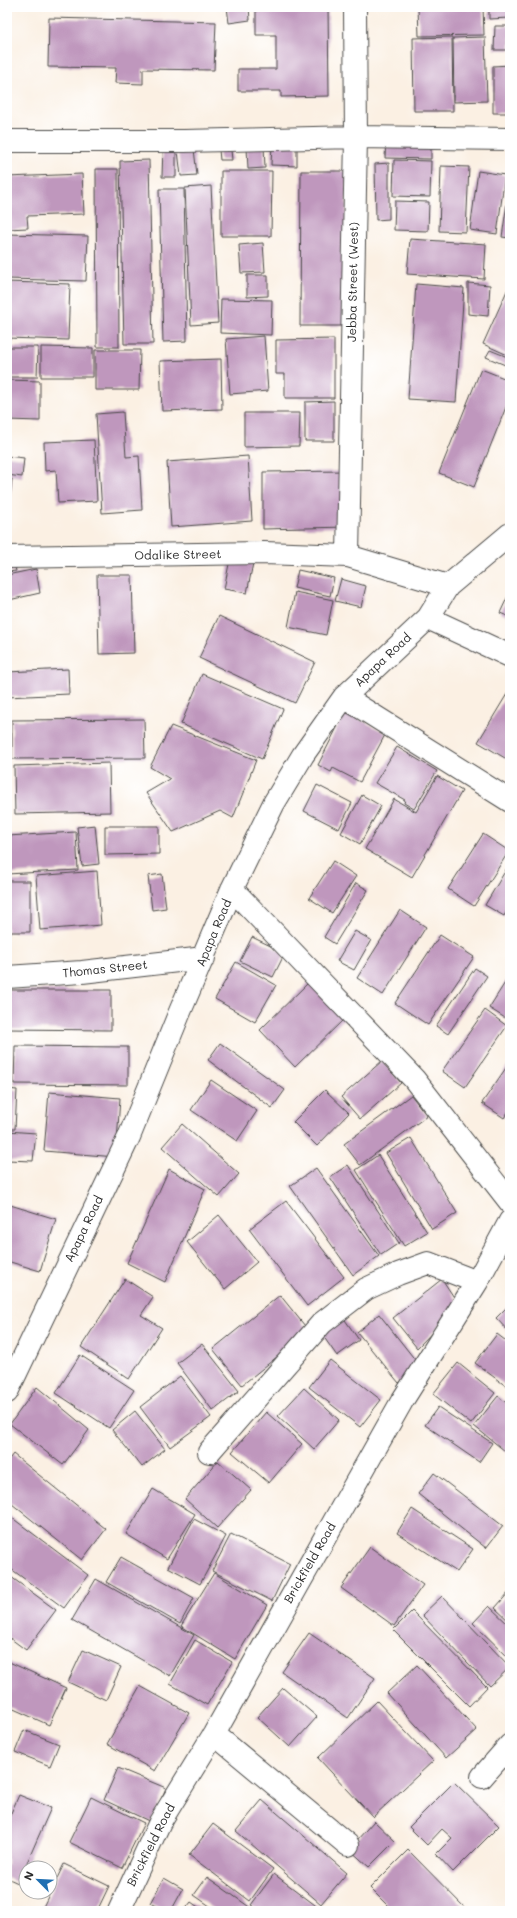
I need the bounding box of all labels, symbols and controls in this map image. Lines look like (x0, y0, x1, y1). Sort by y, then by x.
street label: Jebba Street (West) (343, 222, 361, 342)
street label: Odalike Street (134, 545, 222, 563)
street label: Apapa Road (351, 629, 414, 690)
street label: Apapa Road (192, 896, 235, 969)
street label: Thomas Street (62, 956, 148, 980)
street label: Apapa Road (60, 1192, 106, 1264)
street label: Brickfield Road (280, 1519, 339, 1606)
street label: Brickfield Road (122, 1800, 178, 1889)
north arrow (18, 1860, 58, 1900)
text: N (20, 1869, 37, 1883)

